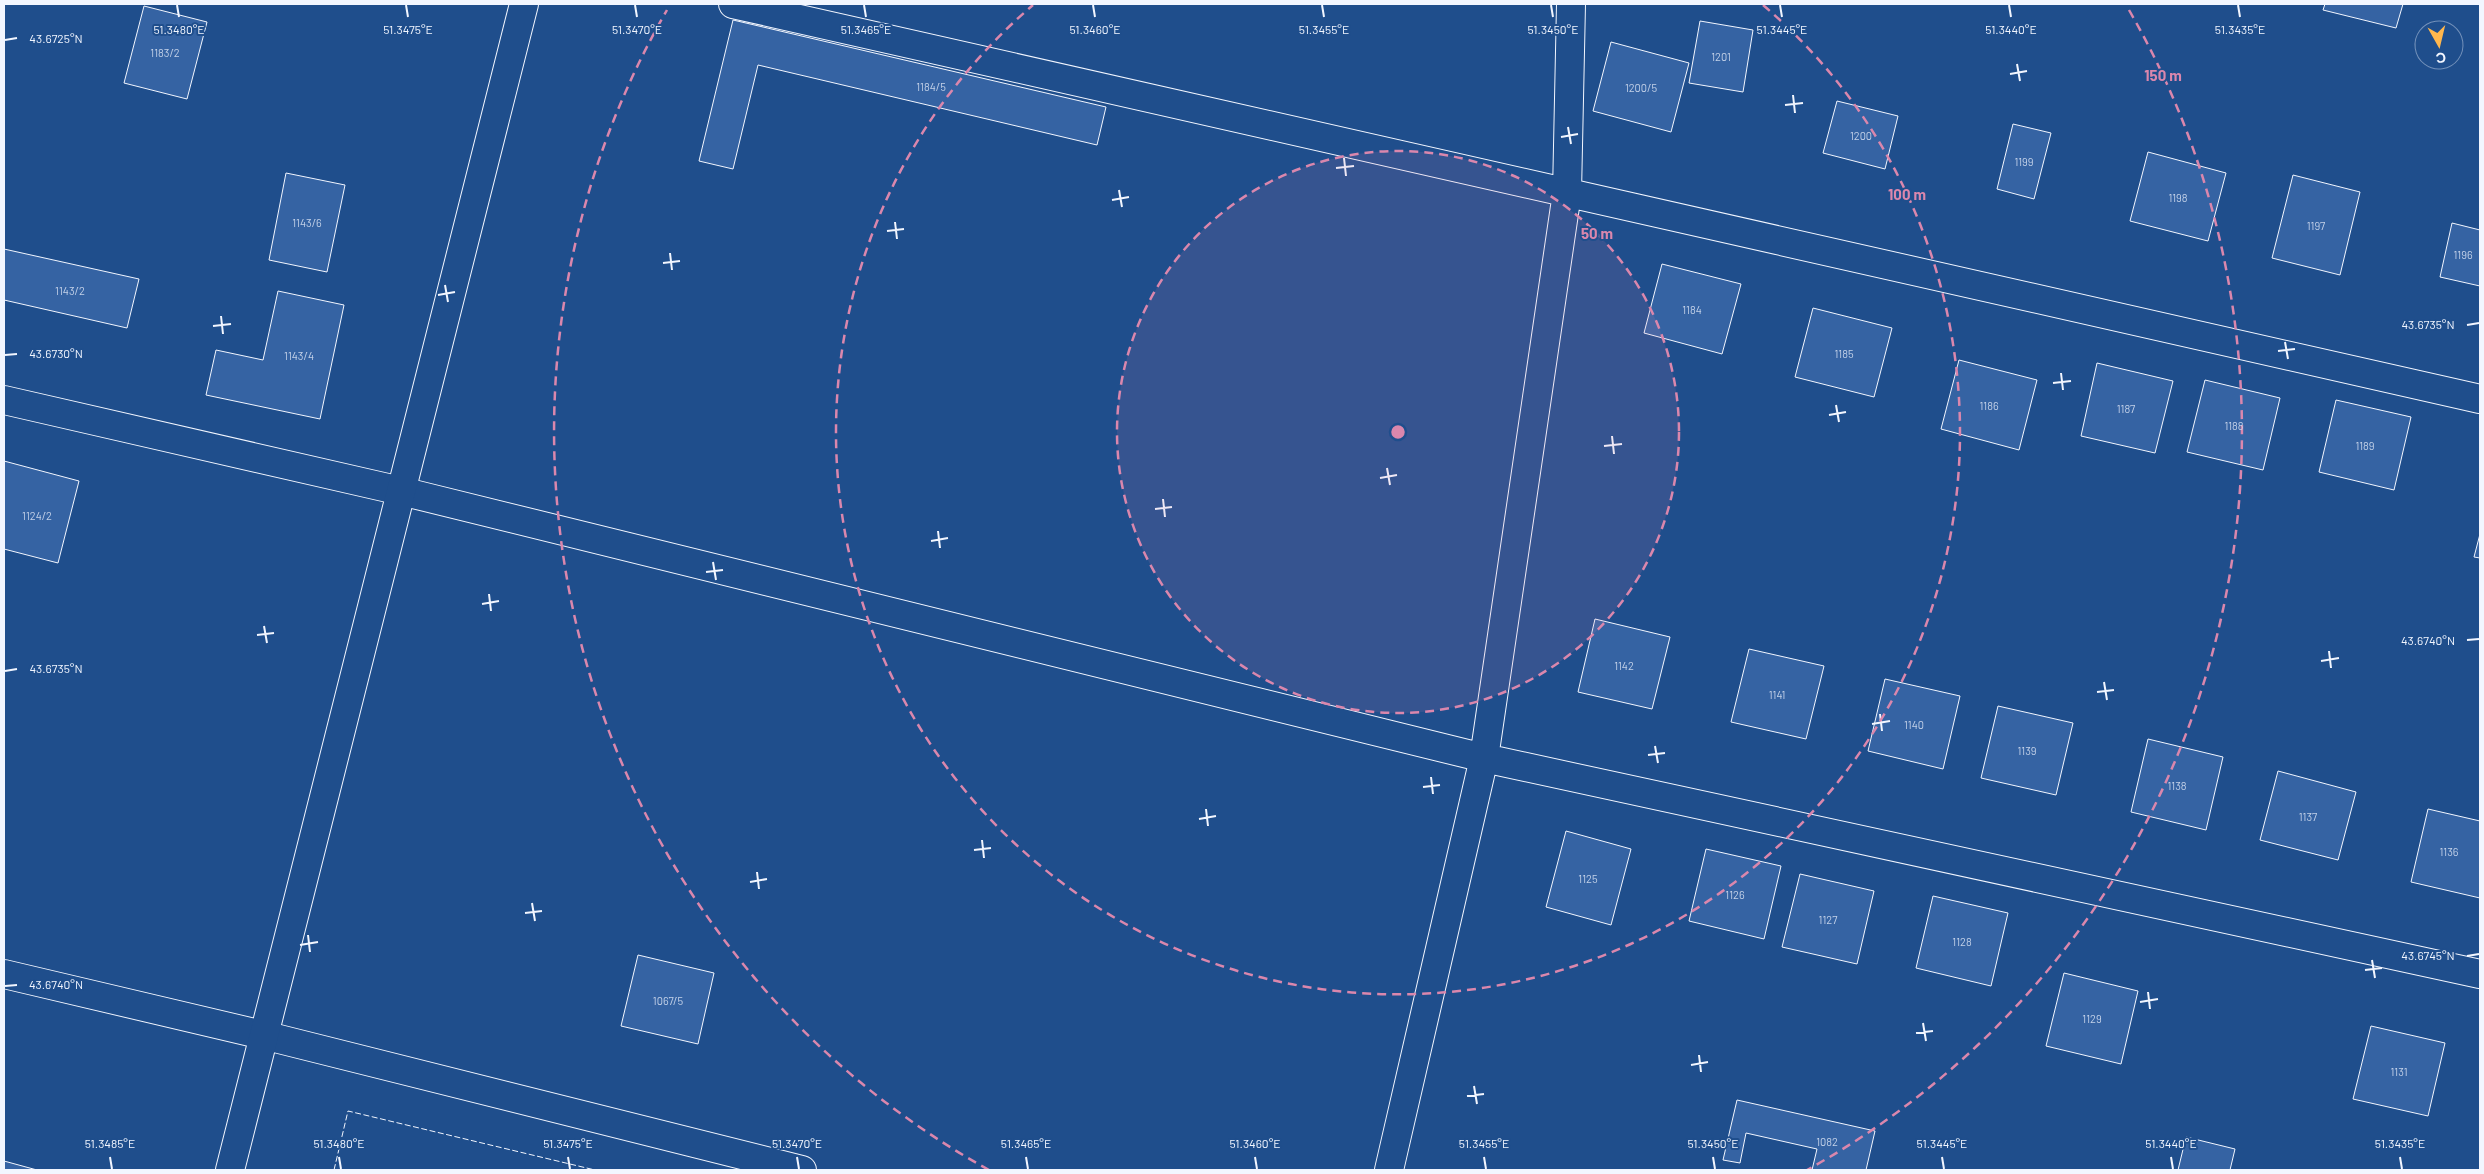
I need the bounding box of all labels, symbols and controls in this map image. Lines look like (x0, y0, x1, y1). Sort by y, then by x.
north arrow (2414, 20, 2464, 70)
text: 51.3480°E (153, 22, 205, 36)
text: 51.3475°E (383, 22, 433, 36)
text: 51.3470°E (612, 22, 662, 36)
text: 51.3465°E (841, 22, 891, 36)
text: 51.3460°E (1070, 22, 1120, 36)
text: 51.3455°E (1299, 22, 1349, 36)
text: 51.3450°E (1528, 22, 1578, 36)
text: 51.3445°E (1757, 22, 1807, 36)
text: 51.3440°E (1985, 22, 2037, 36)
text: 51.3435°E (2215, 22, 2265, 36)
text: 43.6725°N (29, 31, 83, 45)
house number: 1183/2 (150, 46, 180, 59)
text: С (2435, 49, 2447, 67)
house number: 1201 (1711, 50, 1731, 63)
text: 150 m (2144, 66, 2182, 84)
house number: 1184/5 (916, 80, 946, 93)
house number: 1200/5 (1625, 81, 1657, 94)
house number: 1200 (1850, 129, 1872, 142)
house number: 1199 (2014, 155, 2034, 168)
text: 100 m (1888, 185, 1926, 203)
house number: 1198 (2168, 191, 2188, 204)
house number: 1143/6 (292, 216, 322, 229)
house number: 1197 (2307, 219, 2325, 232)
text: 50 m (1581, 224, 1613, 242)
house number: 1196 (2453, 248, 2473, 261)
house number: 1143/2 (55, 284, 85, 297)
house number: 1184 (1682, 303, 1702, 316)
text: 43.6735°N (2401, 317, 2455, 331)
text: 43.6730°N (29, 346, 83, 360)
house number: 1185 (1834, 347, 1854, 360)
house number: 1143/4 (284, 349, 314, 362)
house number: 1186 (1979, 399, 1999, 412)
house number: 1187 (2117, 402, 2135, 415)
house number: 1188 (2224, 419, 2244, 432)
centre of rings (1389, 423, 1407, 441)
house number: 1189 (2355, 439, 2375, 452)
house number: 1124/2 (22, 509, 52, 522)
text: 43.6740°N (2401, 633, 2455, 647)
house number: 1142 (1614, 659, 1634, 672)
text: 43.6735°N (29, 661, 83, 675)
house number: 1141 (1769, 688, 1785, 701)
house number: 1140 (1904, 718, 1924, 731)
house number: 1139 (2017, 744, 2037, 757)
house number: 1138 (2167, 779, 2187, 792)
house number: 1137 (2299, 810, 2317, 823)
house number: 1136 (2439, 845, 2459, 858)
house number: 1125 (1578, 872, 1598, 885)
house number: 1126 (1725, 888, 1745, 901)
house number: 1127 (1819, 913, 1837, 926)
house number: 1128 (1952, 935, 1972, 948)
text: 43.6745°N (2401, 948, 2455, 962)
text: 43.6740°N (29, 977, 83, 991)
house number: 1067/5 (653, 994, 684, 1007)
house number: 1129 (2082, 1012, 2102, 1025)
house number: 1131 (2390, 1065, 2408, 1078)
house number: 1082 (1816, 1135, 1838, 1148)
text: 51.3485°E (85, 1136, 135, 1150)
text: 51.3480°E (313, 1136, 365, 1150)
text: 51.3475°E (543, 1136, 593, 1150)
text: 51.3470°E (772, 1136, 822, 1150)
text: 51.3465°E (1001, 1136, 1051, 1150)
text: 51.3460°E (1230, 1136, 1280, 1150)
text: 51.3455°E (1459, 1136, 1509, 1150)
text: 51.3450°E (1688, 1136, 1738, 1150)
text: 51.3445°E (1917, 1136, 1967, 1150)
text: 51.3440°E (2145, 1136, 2197, 1150)
text: 51.3435°E (2375, 1136, 2425, 1150)

